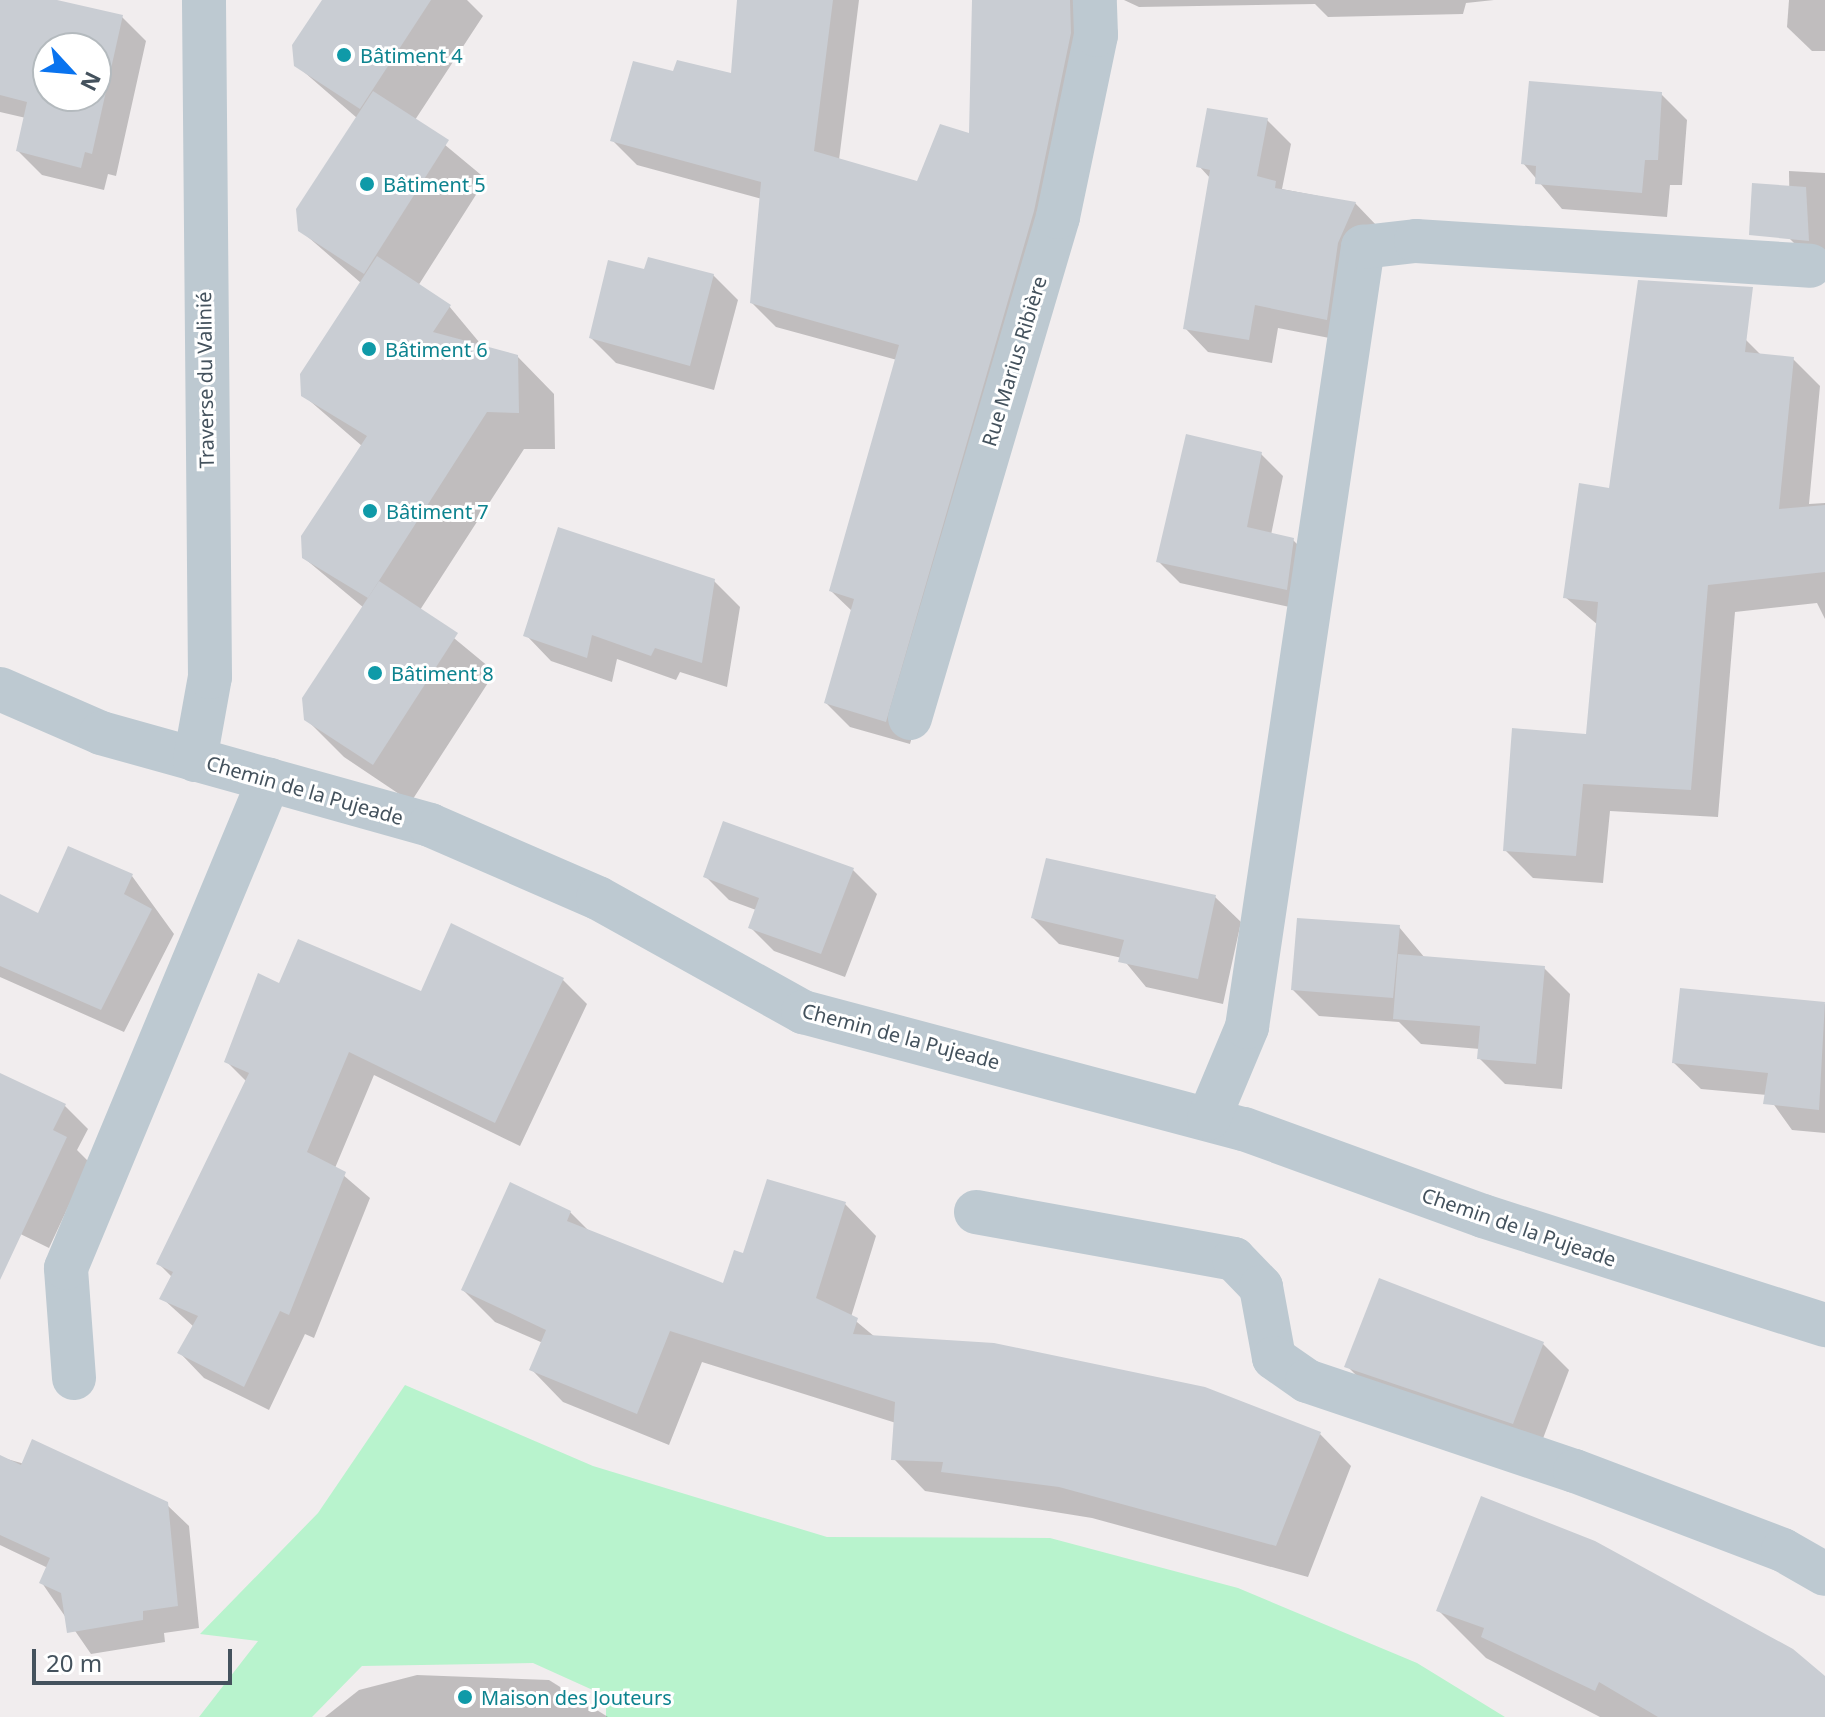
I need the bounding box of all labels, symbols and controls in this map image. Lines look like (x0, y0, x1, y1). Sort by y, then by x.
north arrow (32, 32, 112, 112)
place label: Bâtiment 4 (360, 43, 463, 67)
marker: Bâtiment 4 (335, 46, 353, 64)
text: N (74, 67, 109, 96)
place label: Bâtiment 5 (383, 172, 486, 196)
marker: Bâtiment 5 (358, 175, 376, 193)
street label: Rue Marius Ribière (977, 273, 1051, 449)
street label: Traverse du Valinié (191, 291, 219, 469)
place label: Bâtiment 6 (385, 337, 488, 361)
marker: Bâtiment 6 (360, 340, 378, 358)
place label: Bâtiment 7 (386, 499, 489, 523)
marker: Bâtiment 7 (361, 502, 379, 520)
place label: Bâtiment 8 (391, 661, 494, 685)
marker: Bâtiment 8 (366, 664, 384, 682)
street label: Chemin de la Pujeade (204, 750, 406, 830)
street label: Chemin de la Pujeade (799, 998, 1003, 1074)
street label: Chemin de la Pujeade (1419, 1182, 1619, 1272)
scale bar (36, 1633, 236, 1683)
text: 20 m (46, 1646, 102, 1679)
place label: Maison des Jouteurs (481, 1685, 672, 1709)
marker: Maison des Jouteurs (456, 1688, 474, 1706)

